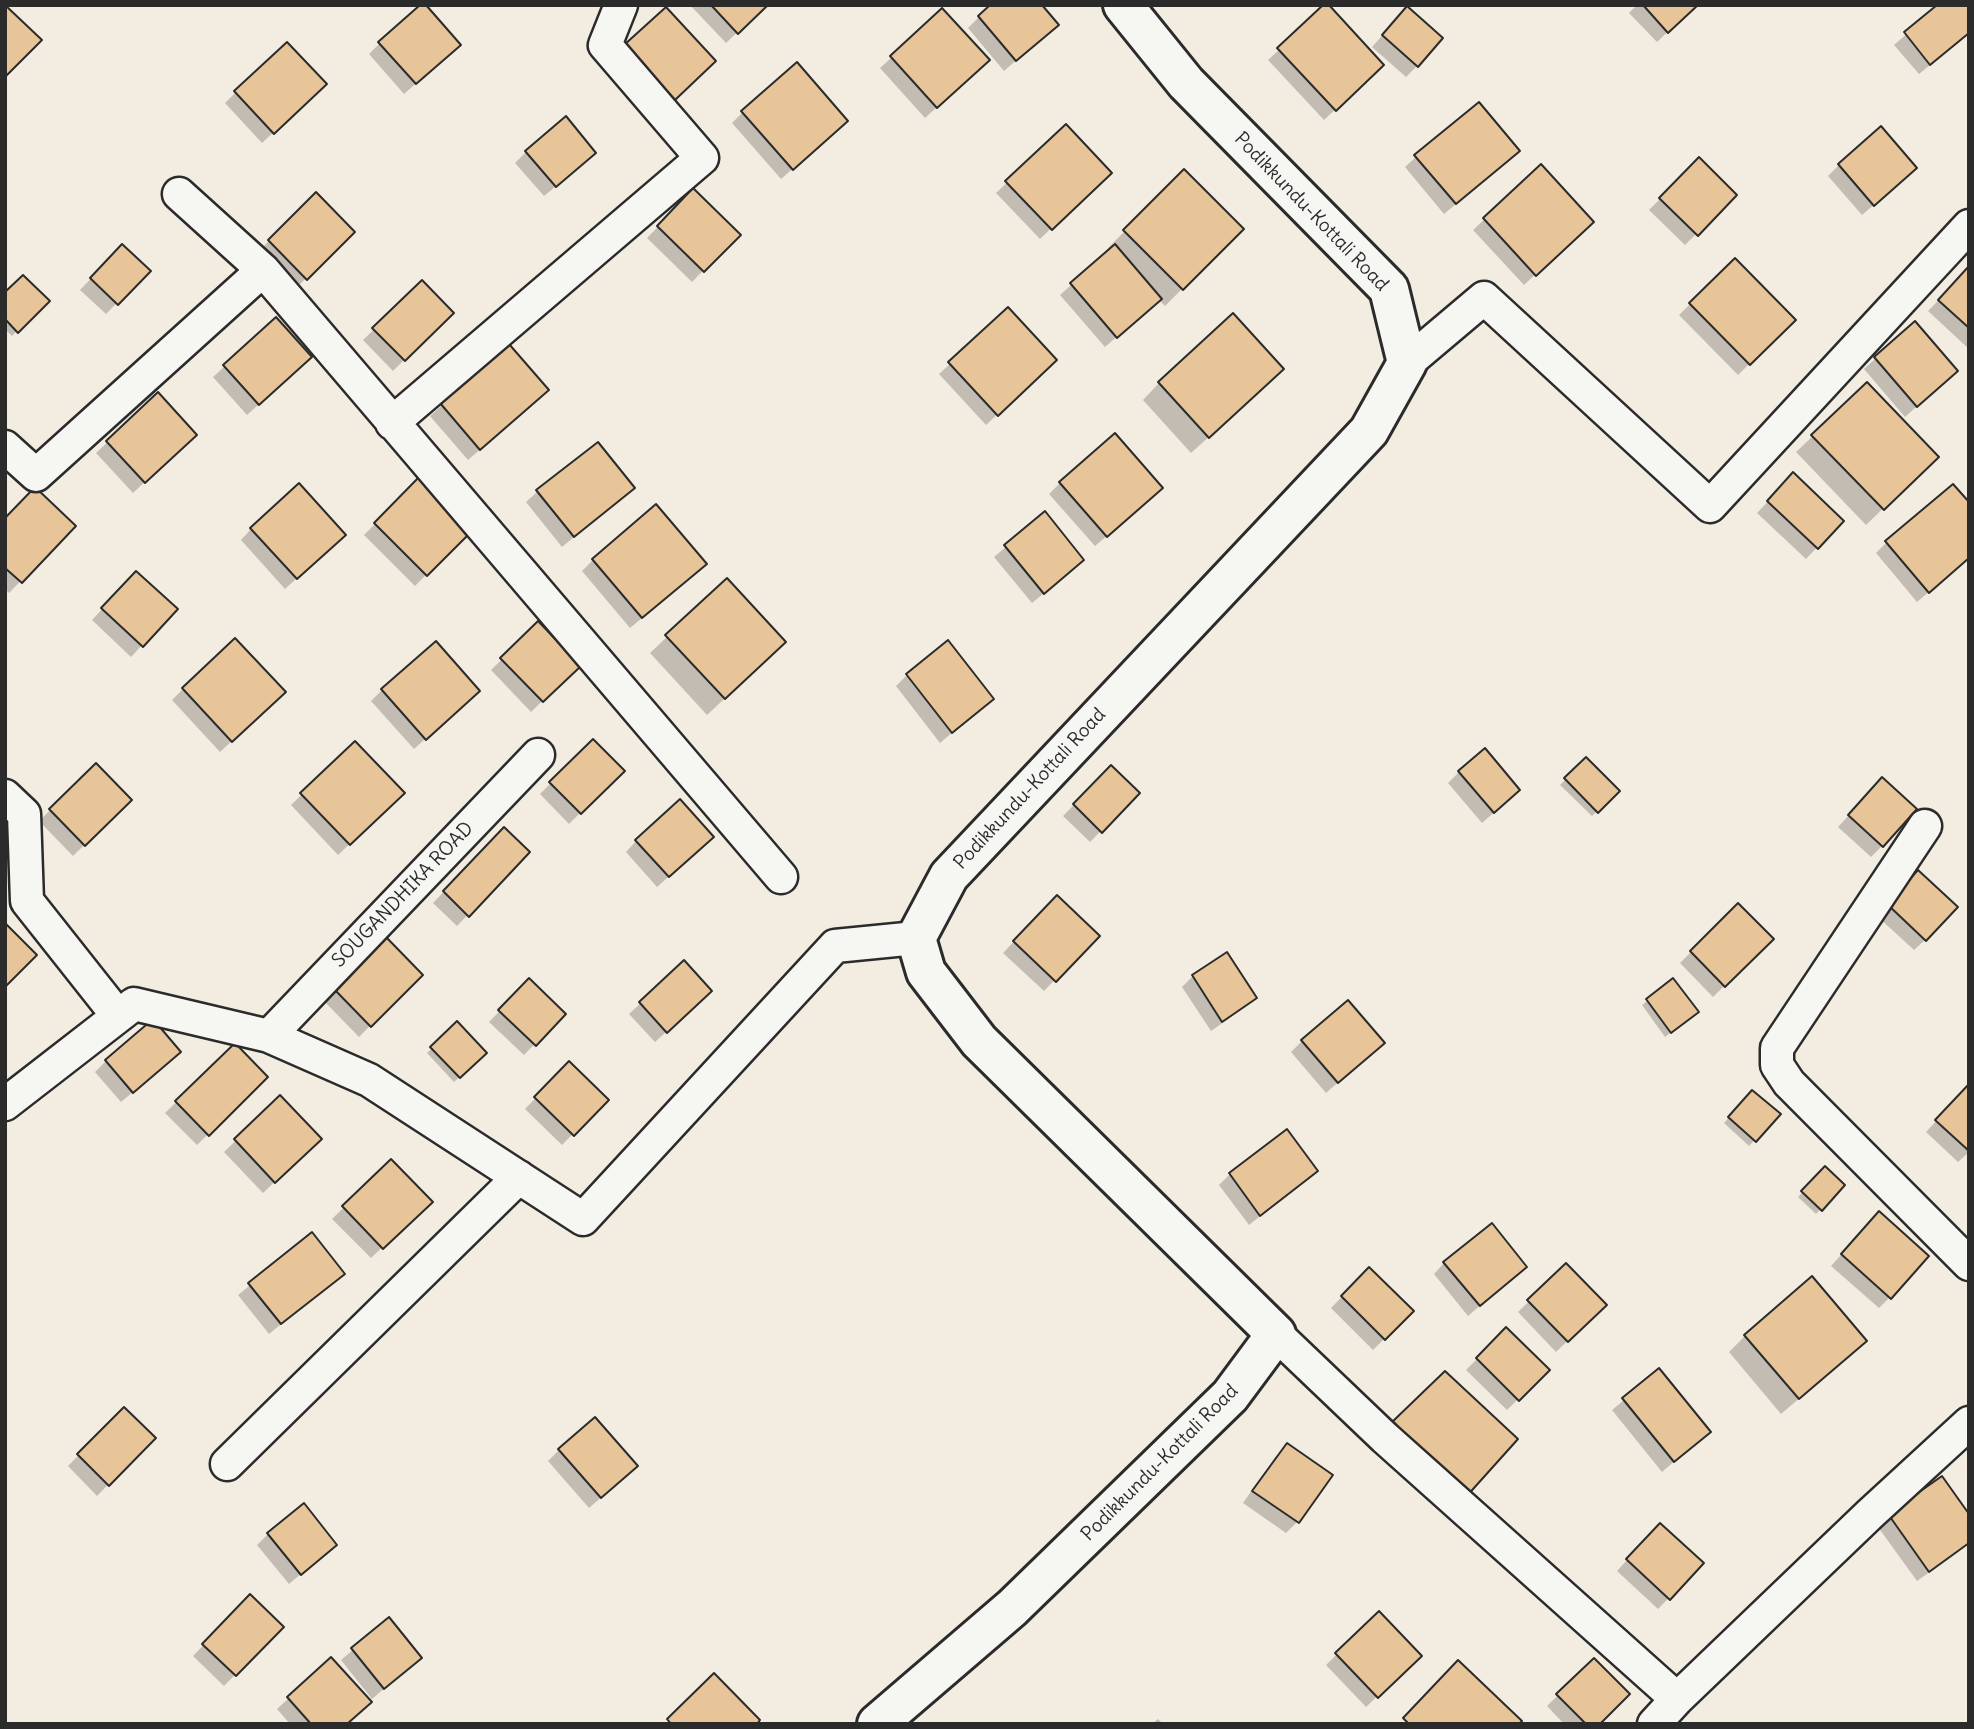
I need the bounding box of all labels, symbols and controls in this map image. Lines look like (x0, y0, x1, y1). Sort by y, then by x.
street label: Podikkundu-Kottali Road (1229, 128, 1393, 296)
street label: Podikkundu-Kottali Road (949, 704, 1111, 874)
street label: SOUGANDHIKA ROAD (328, 817, 478, 973)
street label: Podikkundu-Kottali Road (1077, 1380, 1243, 1546)

